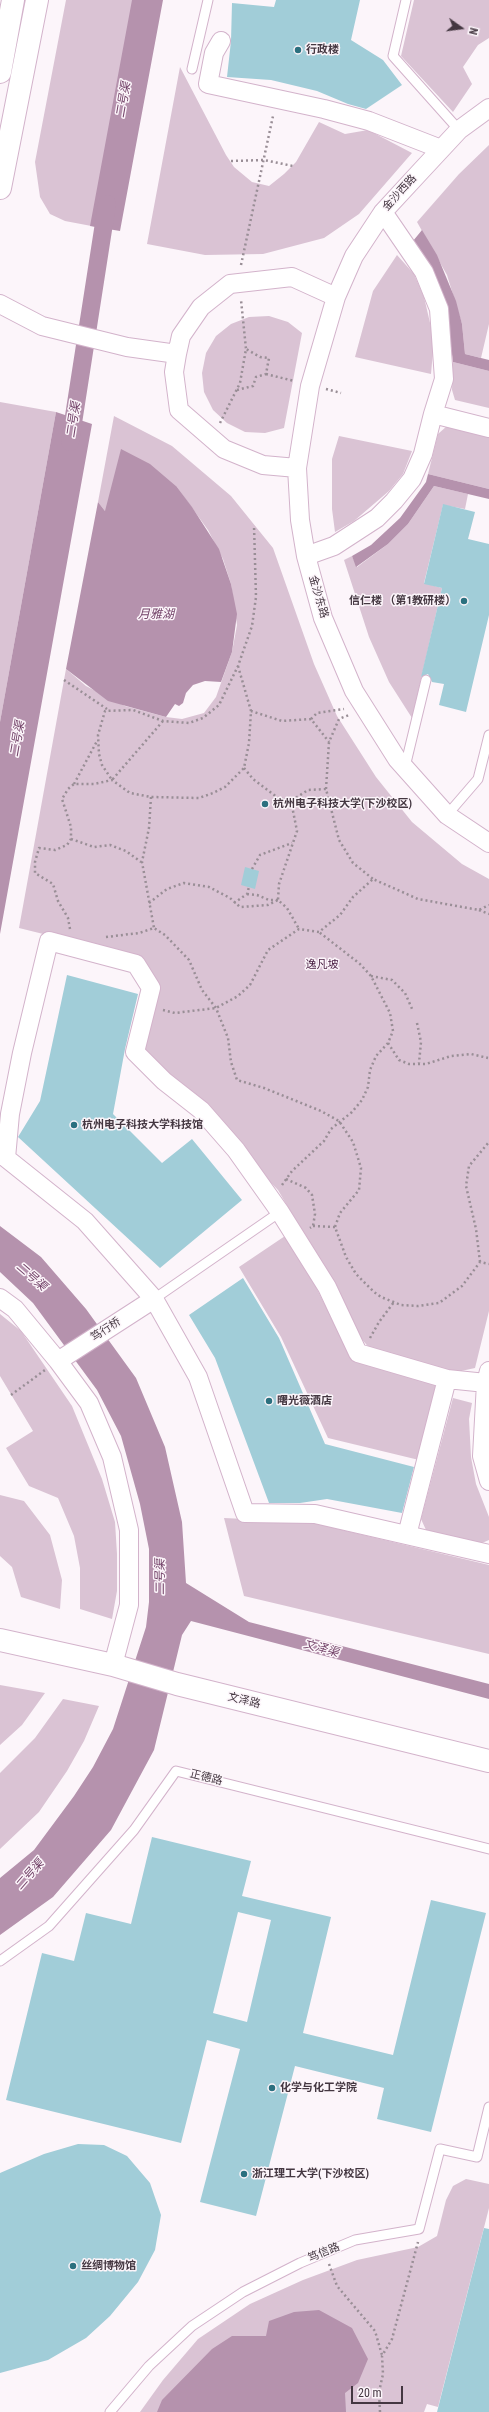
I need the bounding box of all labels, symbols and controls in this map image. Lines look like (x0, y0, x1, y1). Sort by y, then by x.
north arrow (441, 8, 481, 48)
text: N (466, 26, 480, 36)
place label: 行政楼 (306, 43, 339, 57)
marker: 行政楼 (293, 45, 303, 55)
water label: 二号渠 (114, 81, 134, 119)
street label: 金沙西路 (380, 172, 420, 214)
water label: 二号渠 (64, 401, 84, 439)
street label: 金沙东路 (306, 574, 330, 620)
place label: 信仁楼 （第1教研楼） (349, 594, 456, 608)
marker: 信仁楼 （第1教研楼） (459, 596, 469, 606)
water label: 月雅湖 (138, 608, 174, 622)
water label: 二号渠 (8, 720, 28, 758)
place label: 杭州电子科技大学(下沙校区) (273, 797, 412, 811)
marker: 杭州电子科技大学(下沙校区) (260, 799, 270, 809)
park label: 逸凡坡 (306, 958, 338, 972)
place label: 杭州电子科技大学科技馆 (82, 1118, 203, 1132)
marker: 杭州电子科技大学科技馆 (69, 1120, 79, 1130)
water label: 二号渠 (13, 1260, 49, 1294)
street label: 笃行桥 (89, 1315, 123, 1345)
place label: 曙光薇酒店 (277, 1394, 332, 1408)
marker: 曙光薇酒店 (264, 1396, 274, 1406)
water label: 二号渠 (154, 1559, 168, 1595)
water label: 文泽渠 (302, 1637, 340, 1661)
street label: 文泽路 (226, 1691, 262, 1711)
street label: 正德路 (188, 1768, 224, 1788)
water label: 二号渠 (13, 1857, 47, 1893)
place label: 化学与化工学院 (280, 2081, 357, 2095)
marker: 化学与化工学院 (267, 2083, 277, 2093)
place label: 浙江理工大学(下沙校区) (252, 2167, 369, 2181)
marker: 浙江理工大学(下沙校区) (239, 2169, 249, 2179)
street label: 笃信路 (306, 2241, 342, 2265)
place label: 丝绸博物馆 (81, 2259, 136, 2273)
marker: 丝绸博物馆 (68, 2261, 78, 2271)
scale bar (353, 2378, 405, 2404)
text: 20 m (358, 2386, 382, 2400)

